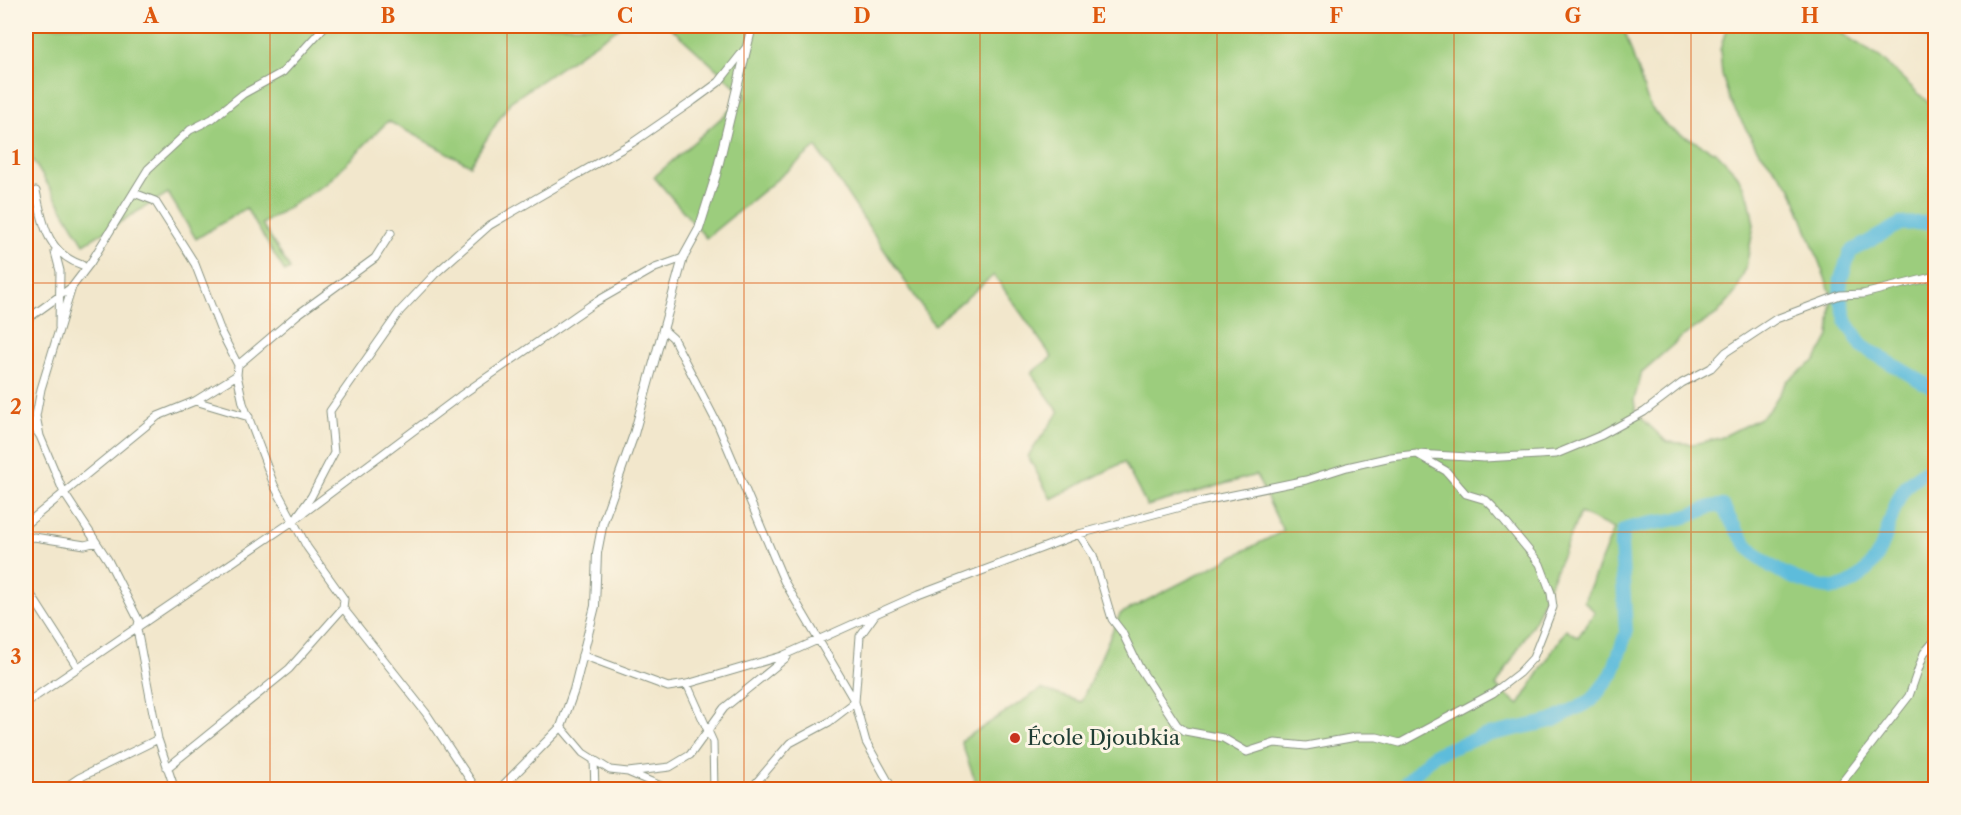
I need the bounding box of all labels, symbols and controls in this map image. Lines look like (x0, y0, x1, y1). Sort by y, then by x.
text: A (142, 4, 159, 28)
text: B (381, 4, 396, 28)
text: C (617, 4, 633, 28)
text: D (853, 4, 871, 28)
text: E (1092, 4, 1106, 28)
text: F (1329, 4, 1343, 28)
text: G (1565, 4, 1582, 28)
text: H (1801, 4, 1819, 28)
text: 1 (12, 146, 21, 170)
text: 2 (10, 395, 22, 419)
text: 3 (10, 645, 22, 669)
place label: École Djoubkia (1027, 725, 1181, 750)
marker: École Djoubkia (1008, 731, 1022, 745)

